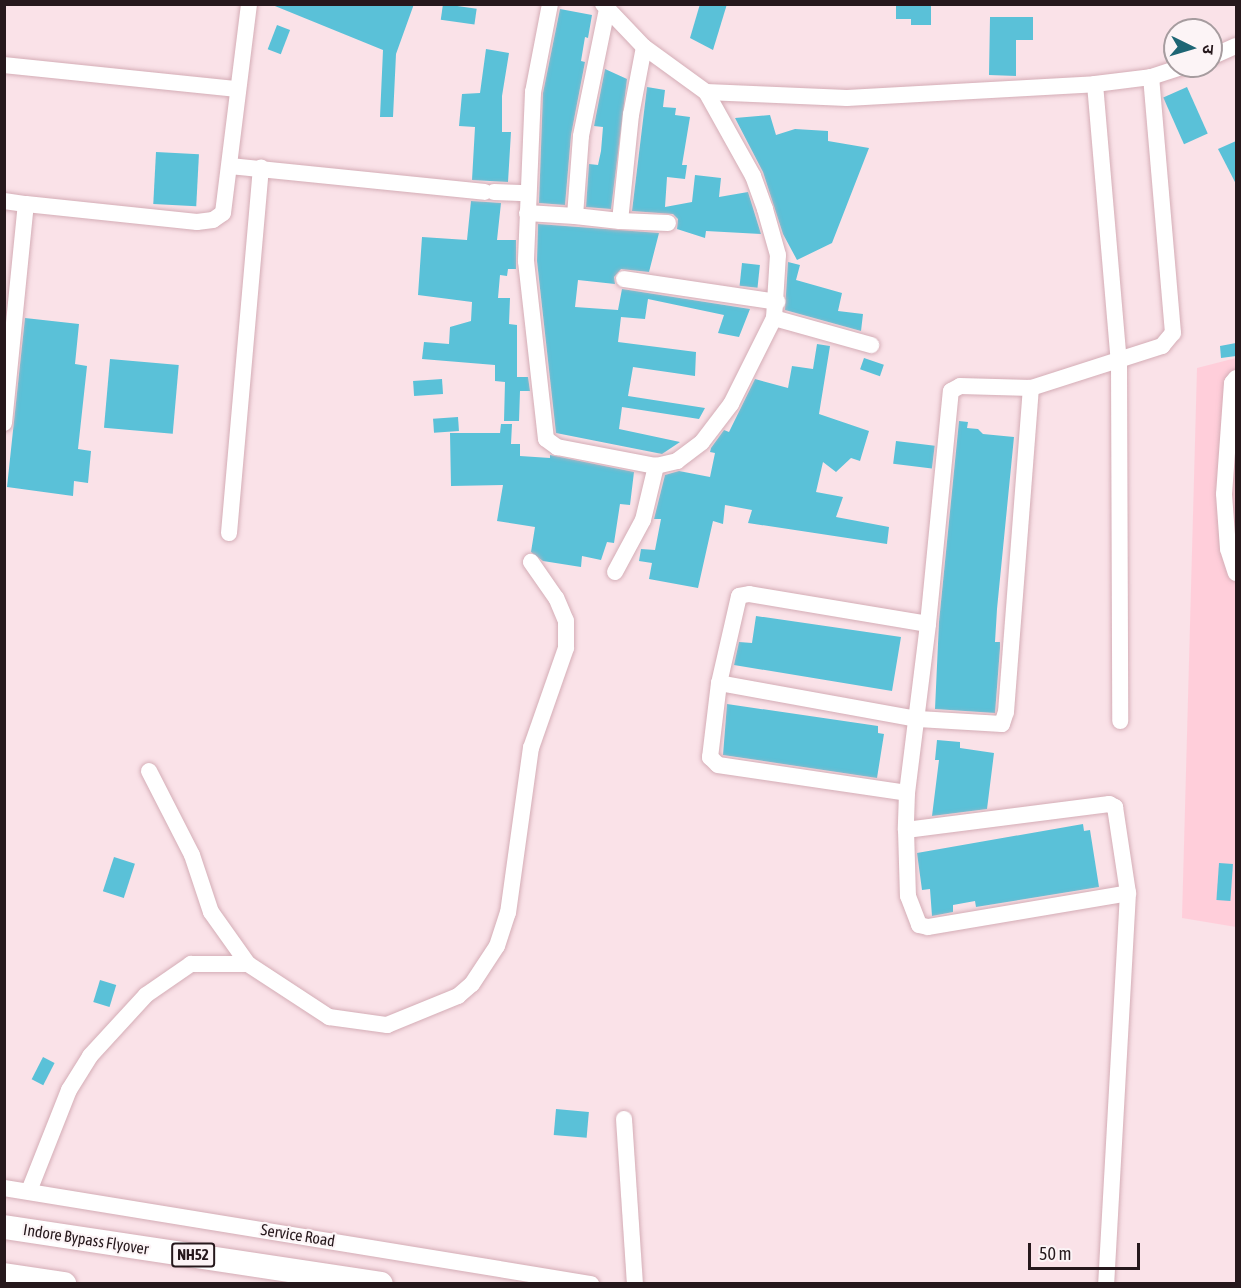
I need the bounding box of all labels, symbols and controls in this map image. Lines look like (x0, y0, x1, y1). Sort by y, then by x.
north arrow (1163, 18, 1223, 78)
text: उ (1200, 44, 1218, 55)
street label: Indore Bypass Flyover (22, 1220, 150, 1258)
street label: Service Road (260, 1220, 336, 1250)
scale bar (1031, 1231, 1144, 1269)
road number: NH52 (170, 1243, 216, 1267)
text: 50 m (1039, 1243, 1071, 1264)

